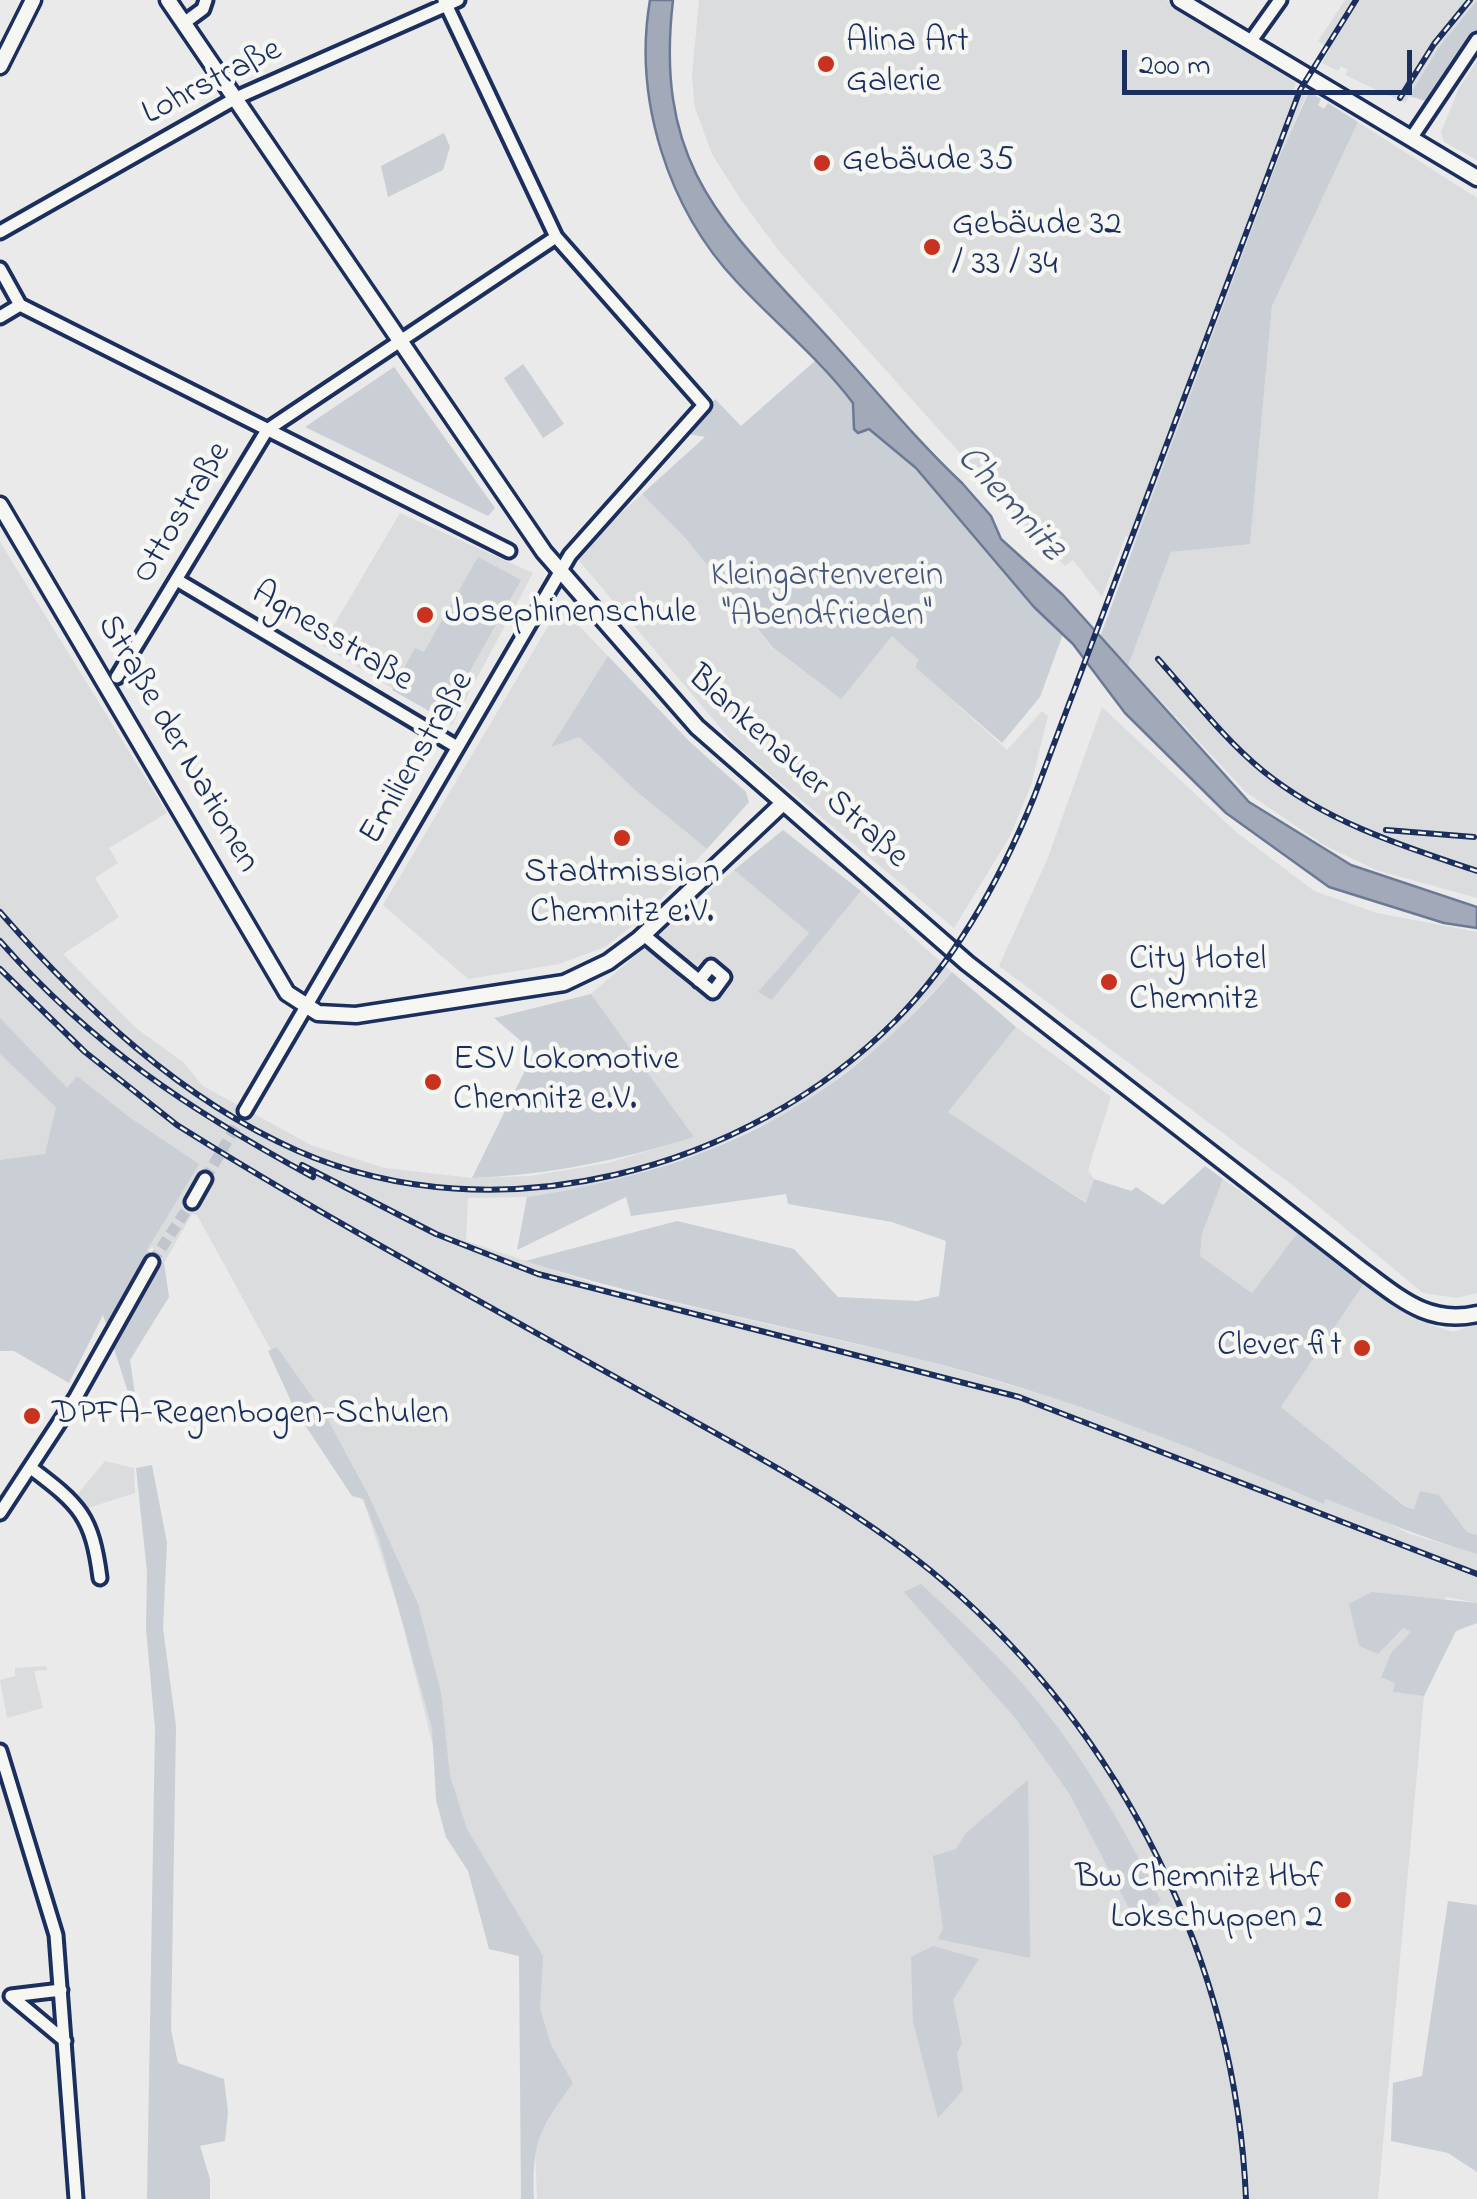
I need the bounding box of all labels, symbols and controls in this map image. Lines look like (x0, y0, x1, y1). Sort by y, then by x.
place label: Alina Art Galerie (846, 23, 969, 105)
scale bar (1127, 30, 1417, 92)
street label: Lohrstraße (136, 31, 290, 137)
text: 200 m (1139, 45, 1211, 89)
marker: Alina Art Galerie (815, 53, 837, 75)
place label: Gebäude 35 (842, 142, 1014, 184)
marker: Gebäude 35 (811, 152, 833, 174)
place label: Gebäude 32 / 33 / 34 (952, 206, 1122, 288)
marker: Gebäude 32 / 33 / 34 (921, 236, 943, 258)
street label: Ottostraße (125, 435, 243, 593)
water label: Chemnitz (944, 438, 1072, 572)
park label: Kleingartenverein "Abendfrieden" (711, 557, 943, 639)
street label: Agnesstraße (242, 574, 420, 704)
place label: Josephinenschule (445, 594, 696, 636)
marker: Josephinenschule (414, 604, 436, 626)
street label: Straße der Nationen (85, 609, 267, 881)
street label: Blankenauer Straße (676, 658, 916, 880)
street label: Emilienstraße (353, 665, 485, 853)
marker: Stadtmission Chemnitz e.V. (611, 827, 633, 849)
place label: Stadtmission Chemnitz e.V. (524, 854, 720, 936)
place label: City Hotel Chemnitz (1129, 941, 1266, 1023)
marker: City Hotel Chemnitz (1098, 971, 1120, 993)
place label: ESV Lokomotive Chemnitz e.V. (453, 1041, 679, 1123)
marker: ESV Lokomotive Chemnitz e.V. (422, 1071, 444, 1093)
place label: Clever fit (1217, 1327, 1342, 1369)
marker: Clever fit (1351, 1337, 1373, 1359)
place label: DPFA-Regenbogen-Schulen (52, 1395, 449, 1437)
marker: DPFA-Regenbogen-Schulen (21, 1405, 43, 1427)
place label: Bw Chemnitz Hbf Lokschuppen 2 (1075, 1859, 1323, 1941)
marker: Bw Chemnitz Hbf Lokschuppen 2 (1332, 1889, 1354, 1911)

